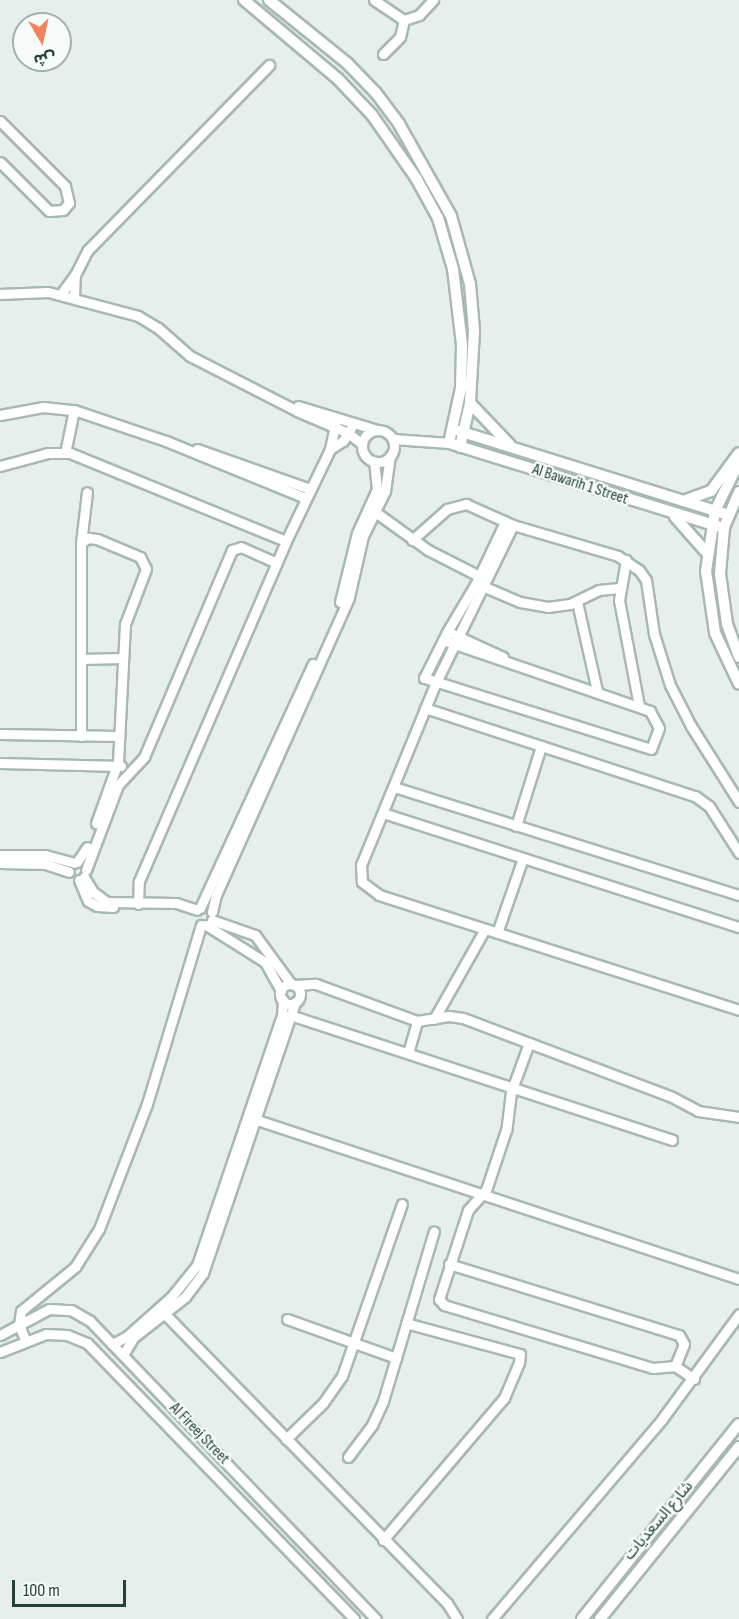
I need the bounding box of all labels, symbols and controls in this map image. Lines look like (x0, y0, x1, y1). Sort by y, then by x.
north arrow (12, 12, 72, 72)
text: ش (32, 47, 57, 69)
street label: Al Bawarih 1 Street (530, 460, 630, 510)
street label: Al Fireej Street (165, 1399, 233, 1469)
street label: شارع السعديات (620, 1477, 698, 1565)
scale bar (15, 1568, 129, 1606)
text: 100 m (23, 1580, 60, 1601)

